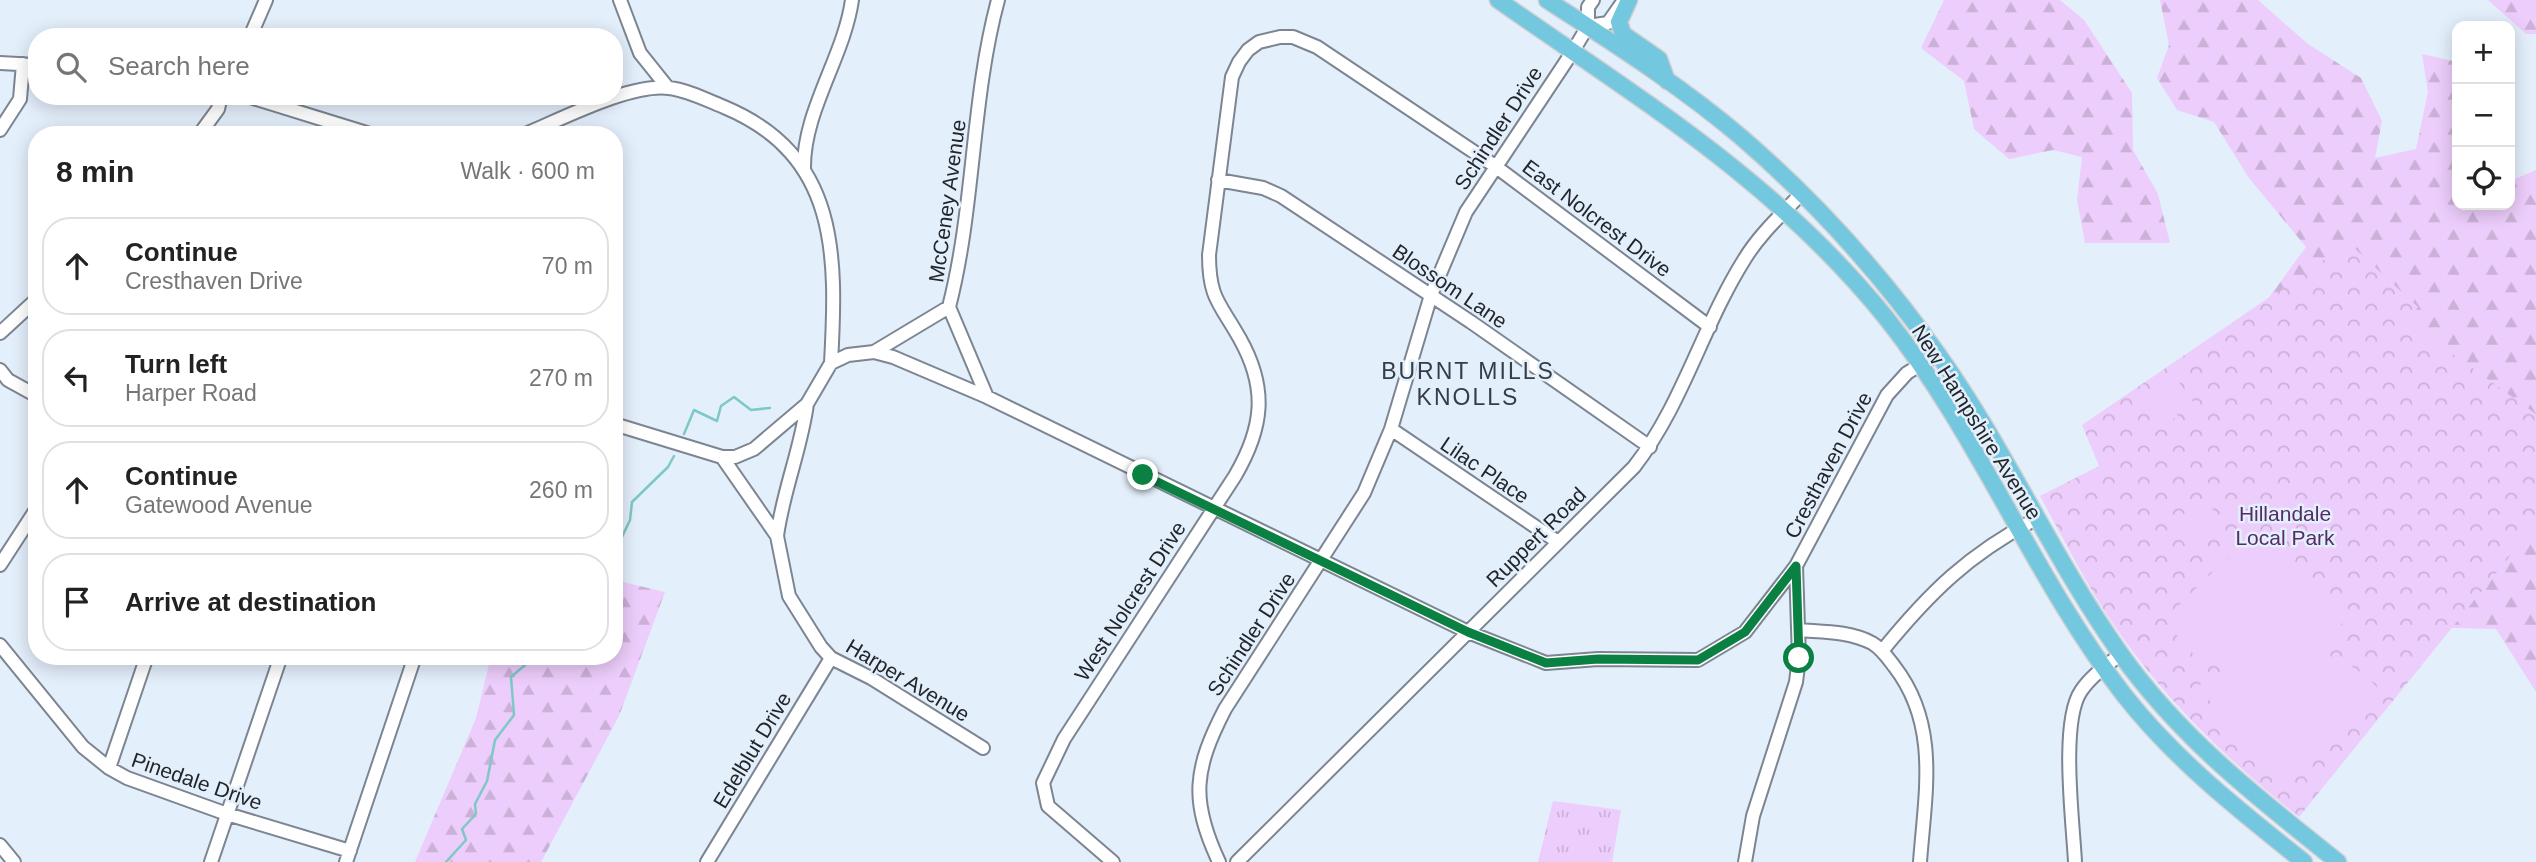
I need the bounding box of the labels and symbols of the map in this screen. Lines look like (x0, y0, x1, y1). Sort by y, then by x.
street label: Schindler Drive (1450, 62, 1546, 194)
street label: McCeney Avenue (924, 118, 970, 284)
street label: East Nolcrest Drive (1518, 155, 1676, 281)
street label: Blossom Lane (1388, 239, 1512, 333)
street label: New Hampshire Avenue (1908, 321, 2046, 523)
district label: BURNT MILLS KNOLLS (1381, 358, 1555, 410)
street label: Cresthaven Drive (1780, 388, 1876, 542)
street label: Lilac Place (1436, 432, 1534, 508)
route end (1127, 459, 1158, 490)
street label: Ruppert Road (1482, 483, 1590, 591)
park label: Hillandale Local Park (2235, 502, 2335, 549)
street label: West Nolcrest Drive (1070, 517, 1190, 685)
street label: Schindler Drive (1203, 568, 1299, 700)
street label: Harper Avenue (842, 634, 974, 726)
route start (1783, 642, 1814, 673)
street label: Edelblut Drive (708, 688, 796, 812)
street label: Pinedale Drive (129, 748, 265, 814)

